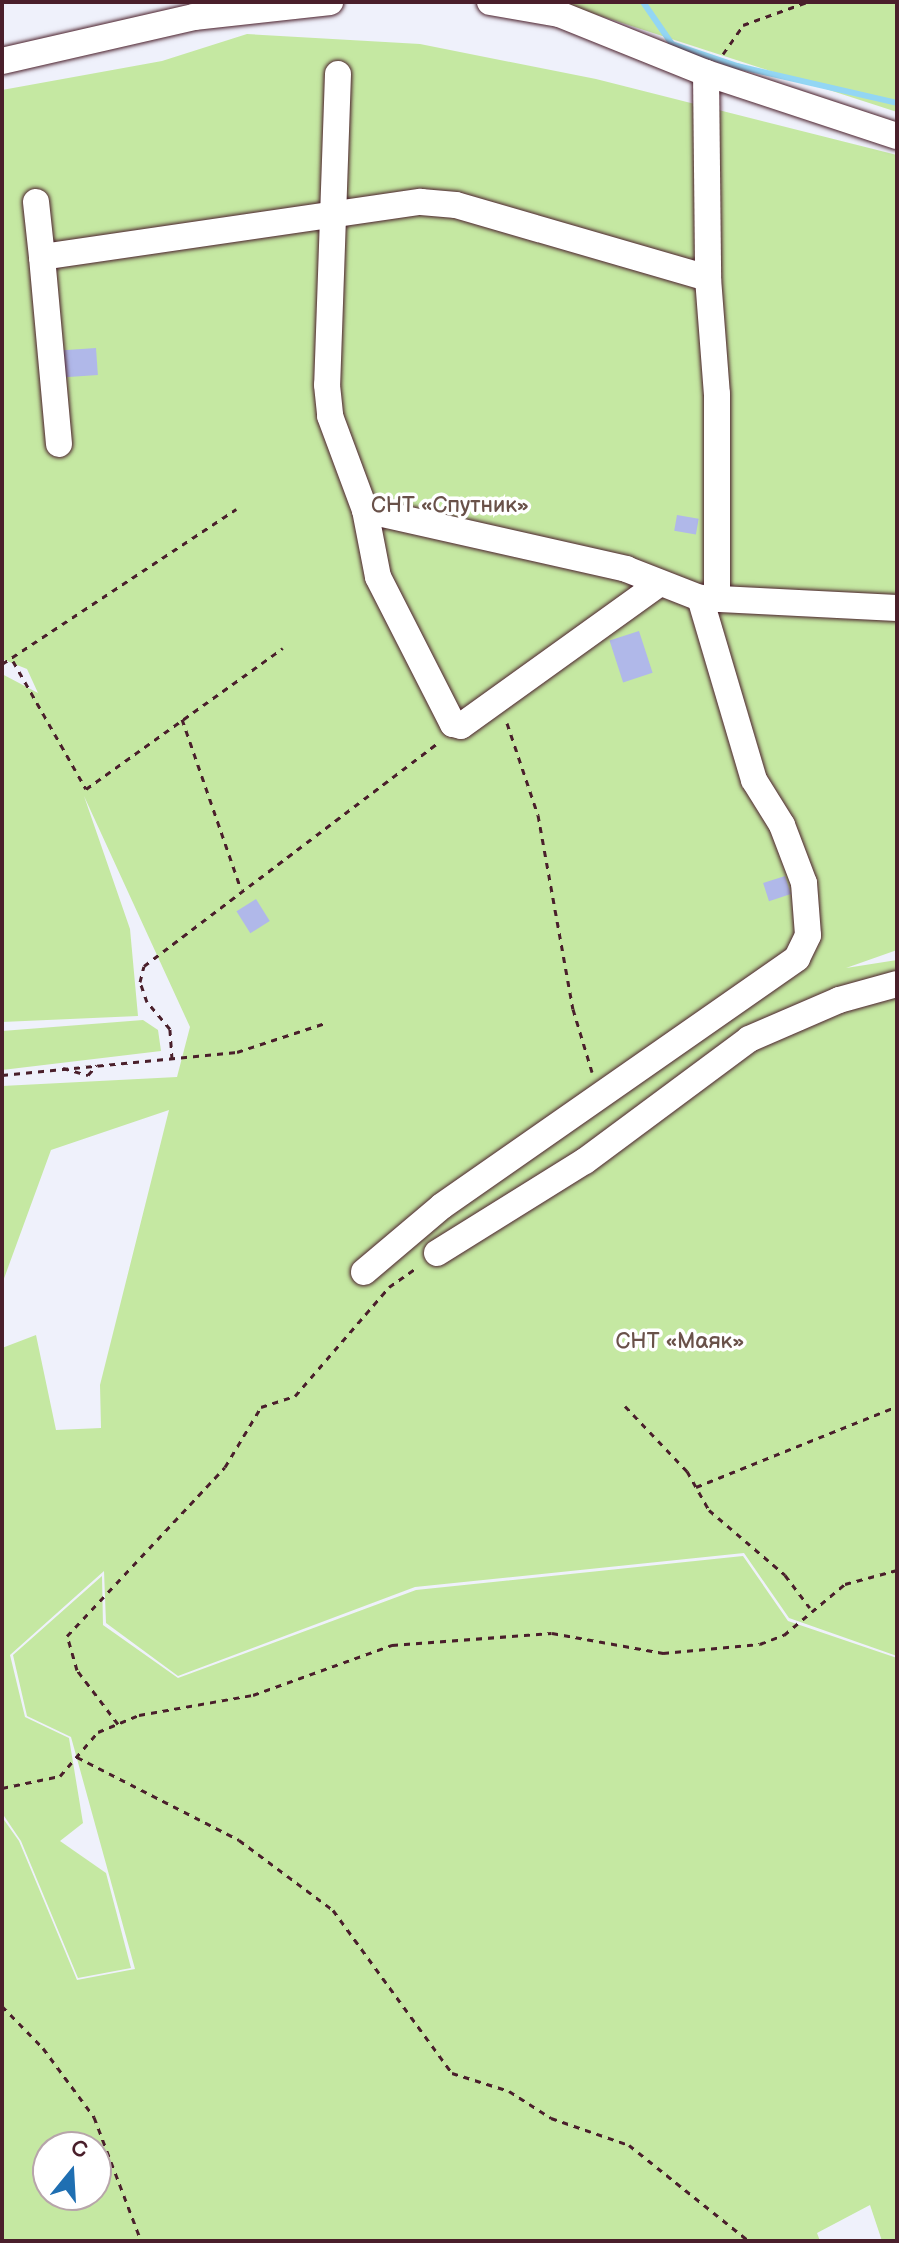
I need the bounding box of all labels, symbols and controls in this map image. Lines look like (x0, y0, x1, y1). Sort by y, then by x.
park label: СНТ «Спутник» (371, 493, 529, 519)
park label: СНТ «Маяк» (615, 1329, 745, 1355)
north arrow (32, 2131, 112, 2211)
text: С (67, 2134, 90, 2165)

